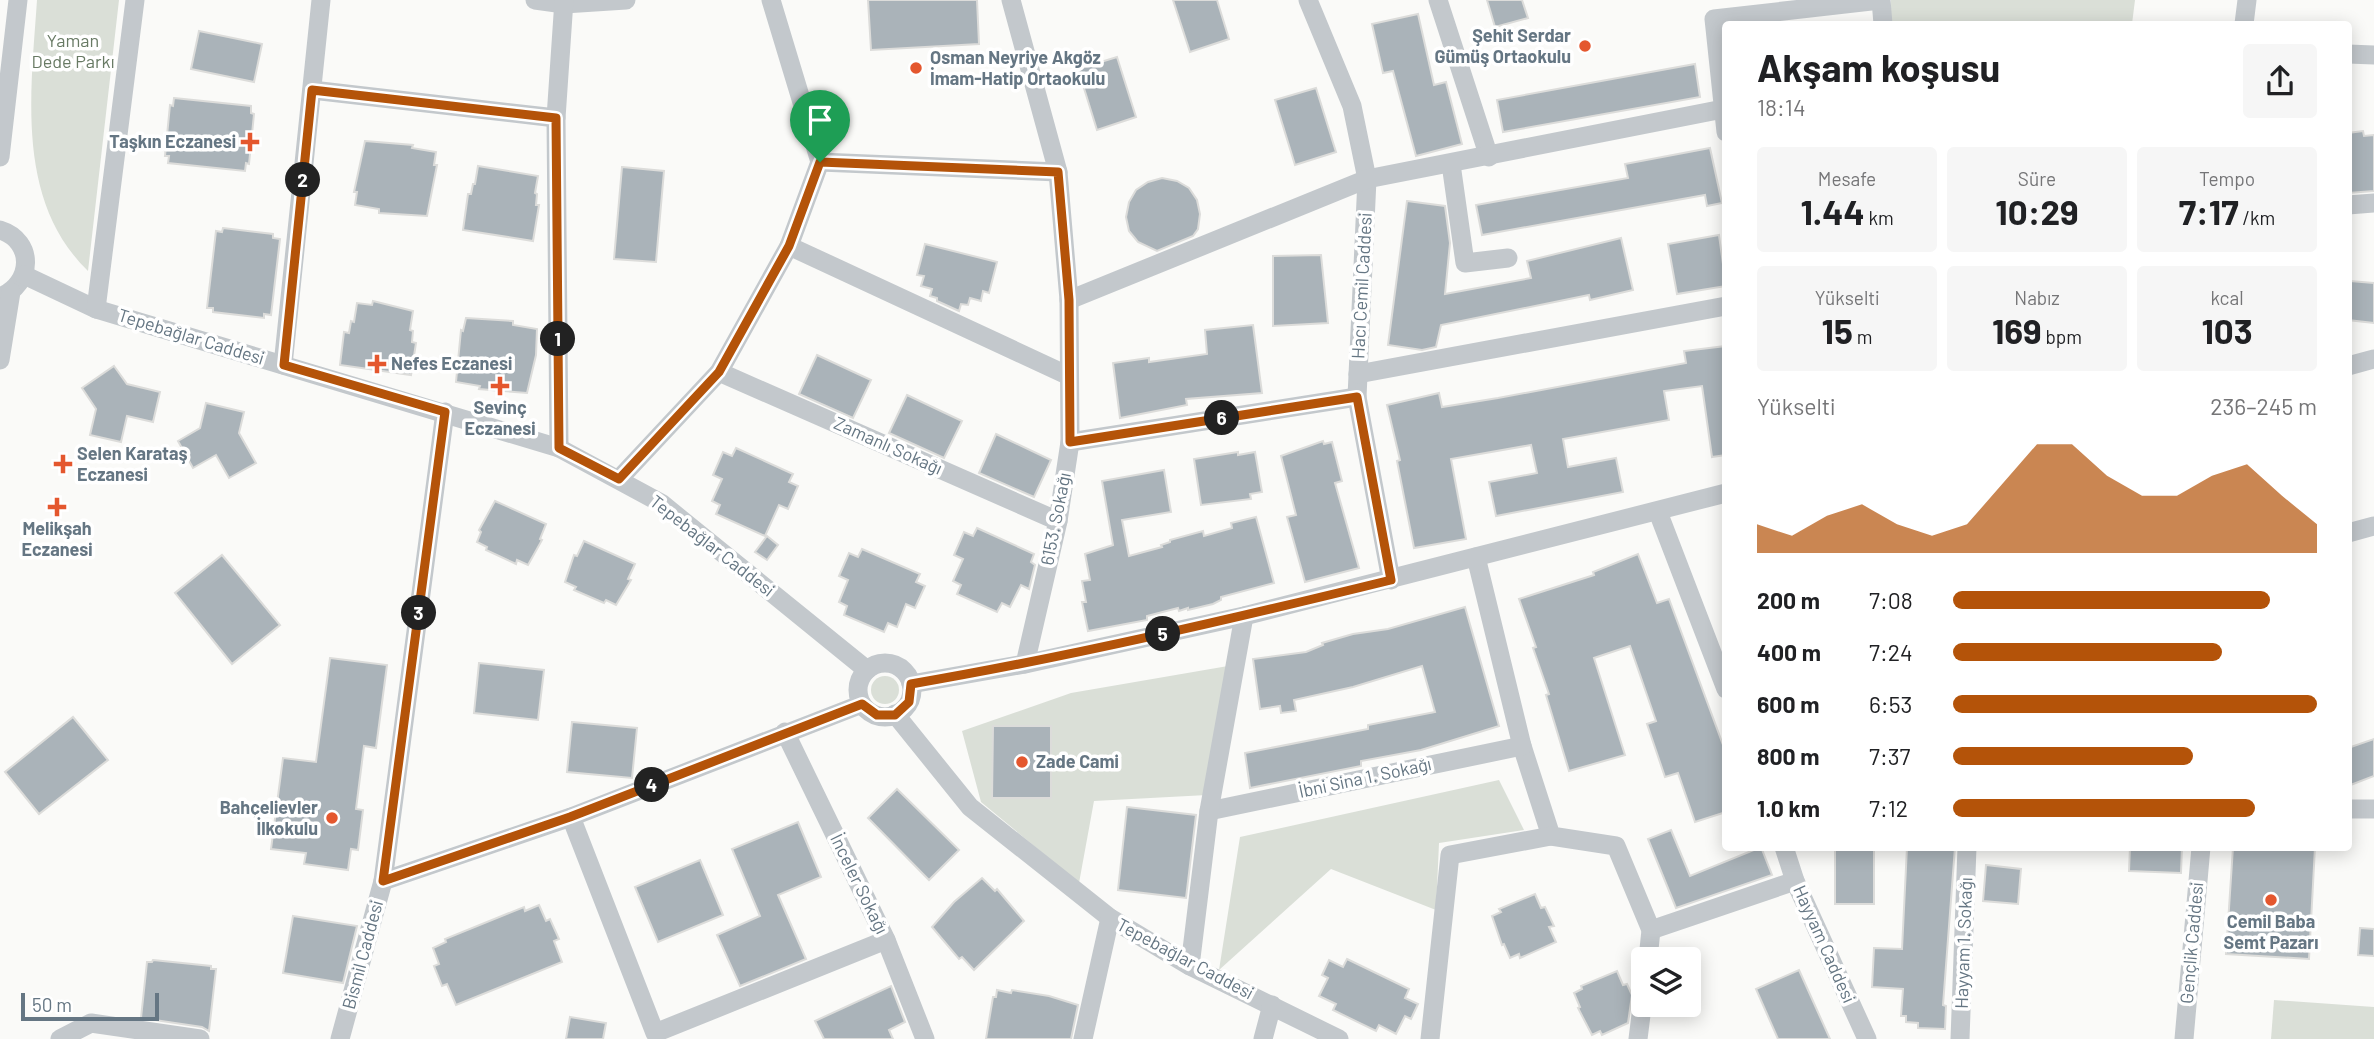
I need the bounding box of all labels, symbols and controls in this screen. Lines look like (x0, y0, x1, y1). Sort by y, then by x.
place label: Şehit Serdar Gümüş Ortaokulu (1434, 24, 1571, 67)
park label: Yaman Dede Parkı (32, 29, 114, 72)
marker: Şehit Serdar Gümüş Ortaokulu (1577, 38, 1593, 54)
text: Akşam koşusu (1757, 44, 2000, 90)
button: share (2243, 44, 2317, 118)
place label: Osman Neyriye Akgöz İmam-Hatip Ortaokulu (930, 46, 1105, 89)
marker: Osman Neyriye Akgöz İmam-Hatip Ortaokulu (908, 60, 924, 76)
pin (790, 90, 850, 162)
text: 18:14 (1757, 93, 1806, 121)
icon: arrive (801, 101, 839, 139)
place label: Taşkın Eczanesi (109, 130, 236, 152)
marker: Taşkın Eczanesi (242, 134, 258, 150)
pin: 2 (286, 162, 320, 198)
text: Mesafe (1818, 167, 1876, 190)
text: Süre (2018, 167, 2056, 190)
text: Tempo (2199, 167, 2255, 190)
text: 2 (297, 168, 308, 191)
text: 1.44 (1800, 190, 1865, 232)
text: 10:29 (1995, 190, 2079, 232)
text: 7:17 (2179, 190, 2239, 232)
text: km (1865, 206, 1894, 229)
text: /km (2239, 206, 2275, 229)
street label: Hacı Cemil Caddesi (1346, 212, 1376, 360)
text: Yükselti (1815, 286, 1879, 309)
text: Nabız (2014, 286, 2060, 309)
text: kcal (2210, 286, 2244, 309)
street label: Tepebağlar Caddesi (116, 303, 267, 369)
text: 15 (1822, 309, 1853, 351)
text: 169 (1992, 309, 2042, 351)
text: 103 (2201, 309, 2253, 351)
pin: 1 (540, 322, 576, 356)
text: m (1853, 325, 1872, 348)
text: bpm (2042, 325, 2082, 348)
text: 1 (554, 327, 561, 350)
place label: Nefes Eczanesi (391, 352, 512, 374)
marker: Nefes Eczanesi (369, 356, 385, 372)
marker: Sevinç Eczanesi (492, 378, 508, 394)
text: Yükselti (1757, 392, 1835, 420)
text: 236–245 m (2210, 392, 2317, 420)
place label: Sevinç Eczanesi (465, 396, 535, 439)
pin: 6 (1204, 400, 1240, 436)
text: 6 (1216, 406, 1227, 429)
street label: Zamanlı Sokağı (831, 411, 946, 479)
place label: Selen Karataş Eczanesi (77, 442, 187, 485)
marker: Selen Karataş Eczanesi (55, 456, 71, 472)
street label: 6153. Sokağı (1035, 470, 1075, 567)
street label: Tepebağlar Caddesi (646, 490, 779, 601)
marker: Melikşah Eczanesi (49, 499, 65, 515)
place label: Melikşah Eczanesi (22, 517, 92, 560)
text: 200 m (1757, 586, 1820, 614)
text: 7:08 (1869, 586, 1913, 614)
pin: 3 (402, 596, 436, 630)
text: 3 (413, 601, 424, 624)
pin: 5 (1146, 616, 1180, 652)
text: 5 (1157, 622, 1168, 645)
text: 400 m (1757, 638, 1821, 666)
text: 7:24 (1869, 638, 1913, 666)
text: 600 m (1757, 690, 1819, 718)
text: 6:53 (1869, 690, 1912, 718)
text: 800 m (1757, 742, 1819, 770)
text: 7:37 (1869, 742, 1910, 770)
place label: Zade Cami (1036, 750, 1119, 772)
street label: İbni Sina 1. Sokağı (1296, 752, 1433, 802)
marker: Zade Cami (1014, 754, 1030, 770)
pin: 4 (634, 768, 670, 802)
text: 4 (646, 773, 657, 796)
text: 1.0 km (1757, 794, 1820, 822)
text: 7:12 (1869, 794, 1908, 822)
place label: Bahçelievler İlkokulu (220, 796, 318, 839)
marker: Bahçelievler İlkokulu (324, 810, 340, 826)
street label: İnceler Sokağı (826, 830, 894, 937)
street label: Hayyam 1. Sokağı (1950, 877, 1976, 1009)
street label: Hayyam Caddesi (1789, 881, 1861, 1006)
street label: Gençlik Caddesi (2175, 881, 2207, 1004)
marker: Cemil Baba Semt Pazarı (2263, 892, 2279, 908)
street label: Bismil Caddesi (337, 898, 387, 1012)
place label: Cemil Baba Semt Pazarı (2223, 910, 2319, 953)
street label: Tepebağlar Caddesi (1113, 913, 1258, 1003)
map controls (1631, 947, 1701, 1017)
button: layers (1631, 947, 1701, 1017)
scale bar (21, 990, 159, 1022)
text: 50 m (32, 993, 72, 1016)

